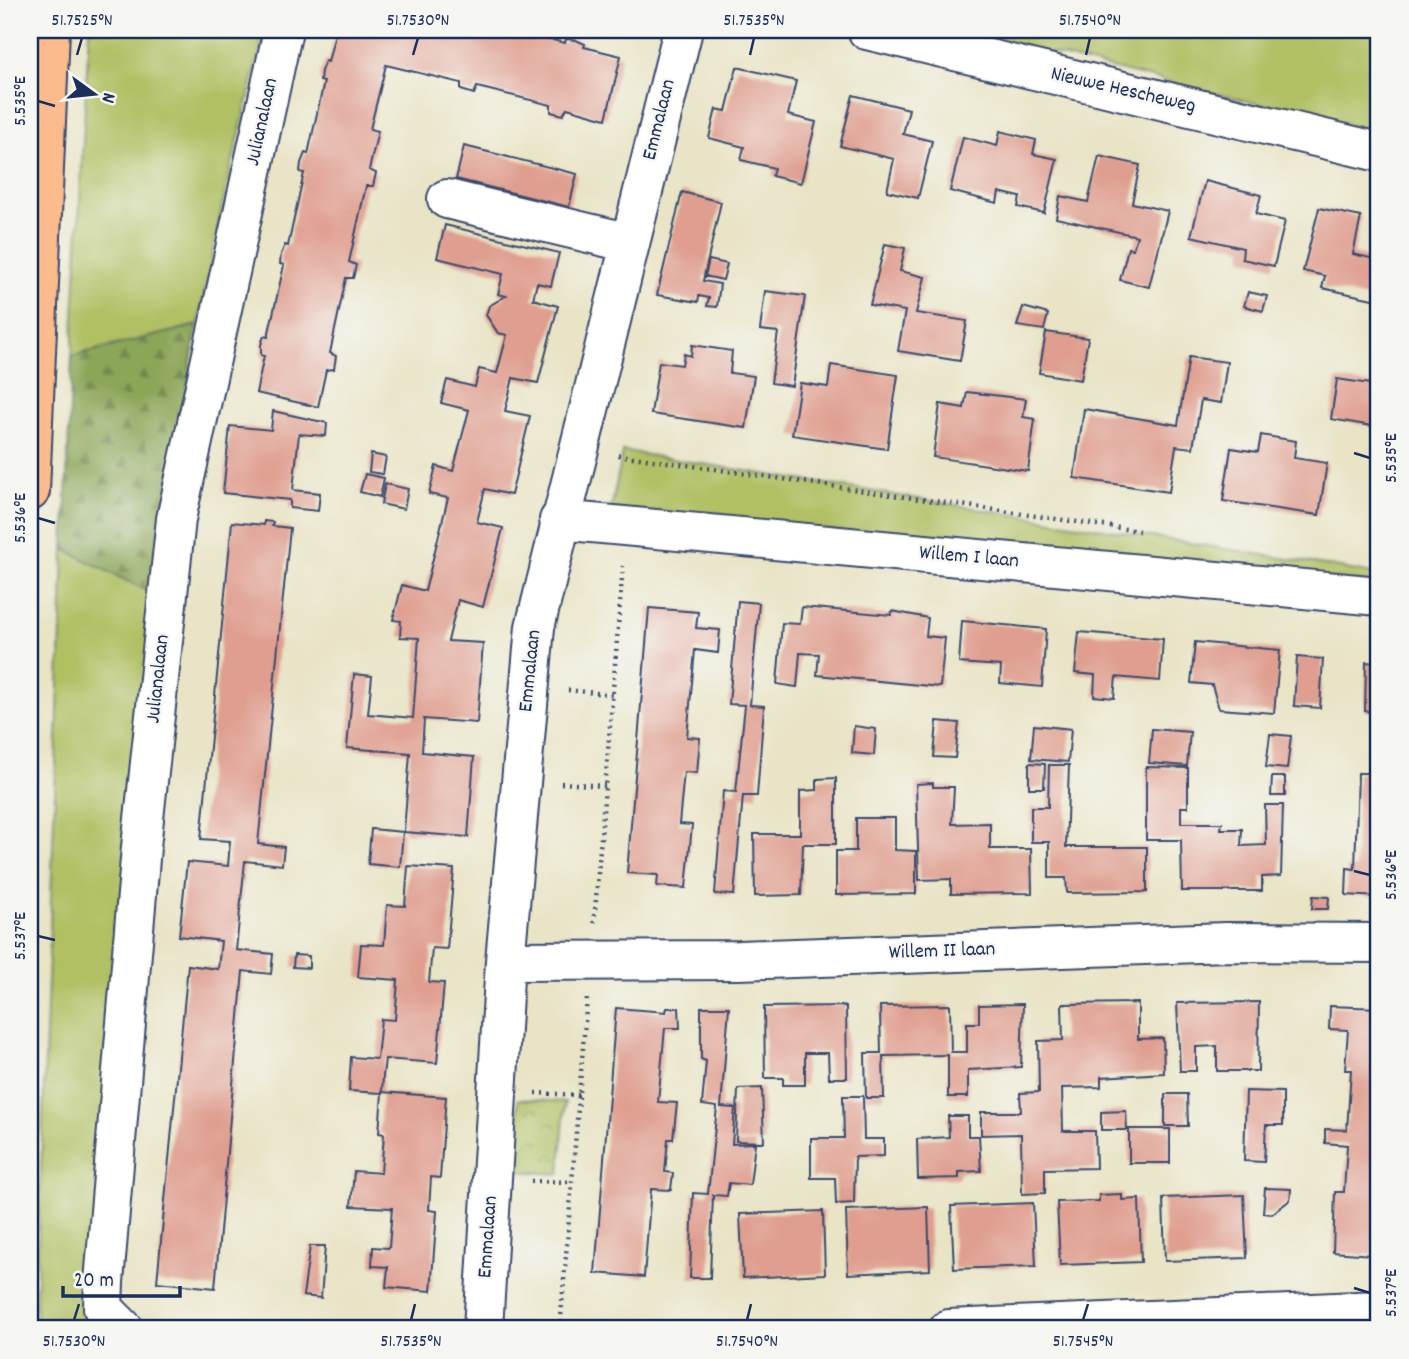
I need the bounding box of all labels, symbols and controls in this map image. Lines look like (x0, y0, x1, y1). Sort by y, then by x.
text: 51.7525°N (51, 9, 113, 34)
text: 51.7530°N (387, 9, 449, 34)
text: 51.7535°N (723, 9, 785, 34)
text: 51.7540°N (1059, 9, 1121, 34)
north arrow (60, 60, 130, 130)
street label: Nieuwe Hescheweg (1047, 60, 1199, 122)
street label: Julianalaan (239, 75, 287, 169)
text: 5.535°E (9, 76, 34, 126)
street label: Emmalaan (635, 76, 685, 164)
text: N (93, 89, 121, 106)
text: 5.535°E (1380, 433, 1405, 483)
text: 5.536°E (9, 493, 34, 543)
street label: Willem I laan (918, 539, 1020, 577)
street label: Emmalaan (512, 628, 550, 714)
street label: Julianalaan (139, 633, 179, 725)
text: 5.536°E (1380, 850, 1405, 900)
text: 5.537°E (9, 912, 34, 960)
street label: Willem II laan (888, 935, 996, 969)
street label: Emmalaan (471, 1195, 507, 1279)
scale bar (63, 1254, 180, 1298)
text: 20 m (74, 1267, 114, 1297)
text: 5.537°E (1380, 1269, 1405, 1317)
text: 51.7530°N (43, 1330, 105, 1355)
text: 51.7535°N (380, 1330, 442, 1355)
text: 51.7540°N (716, 1330, 778, 1355)
text: 51.7545°N (1053, 1330, 1113, 1355)

